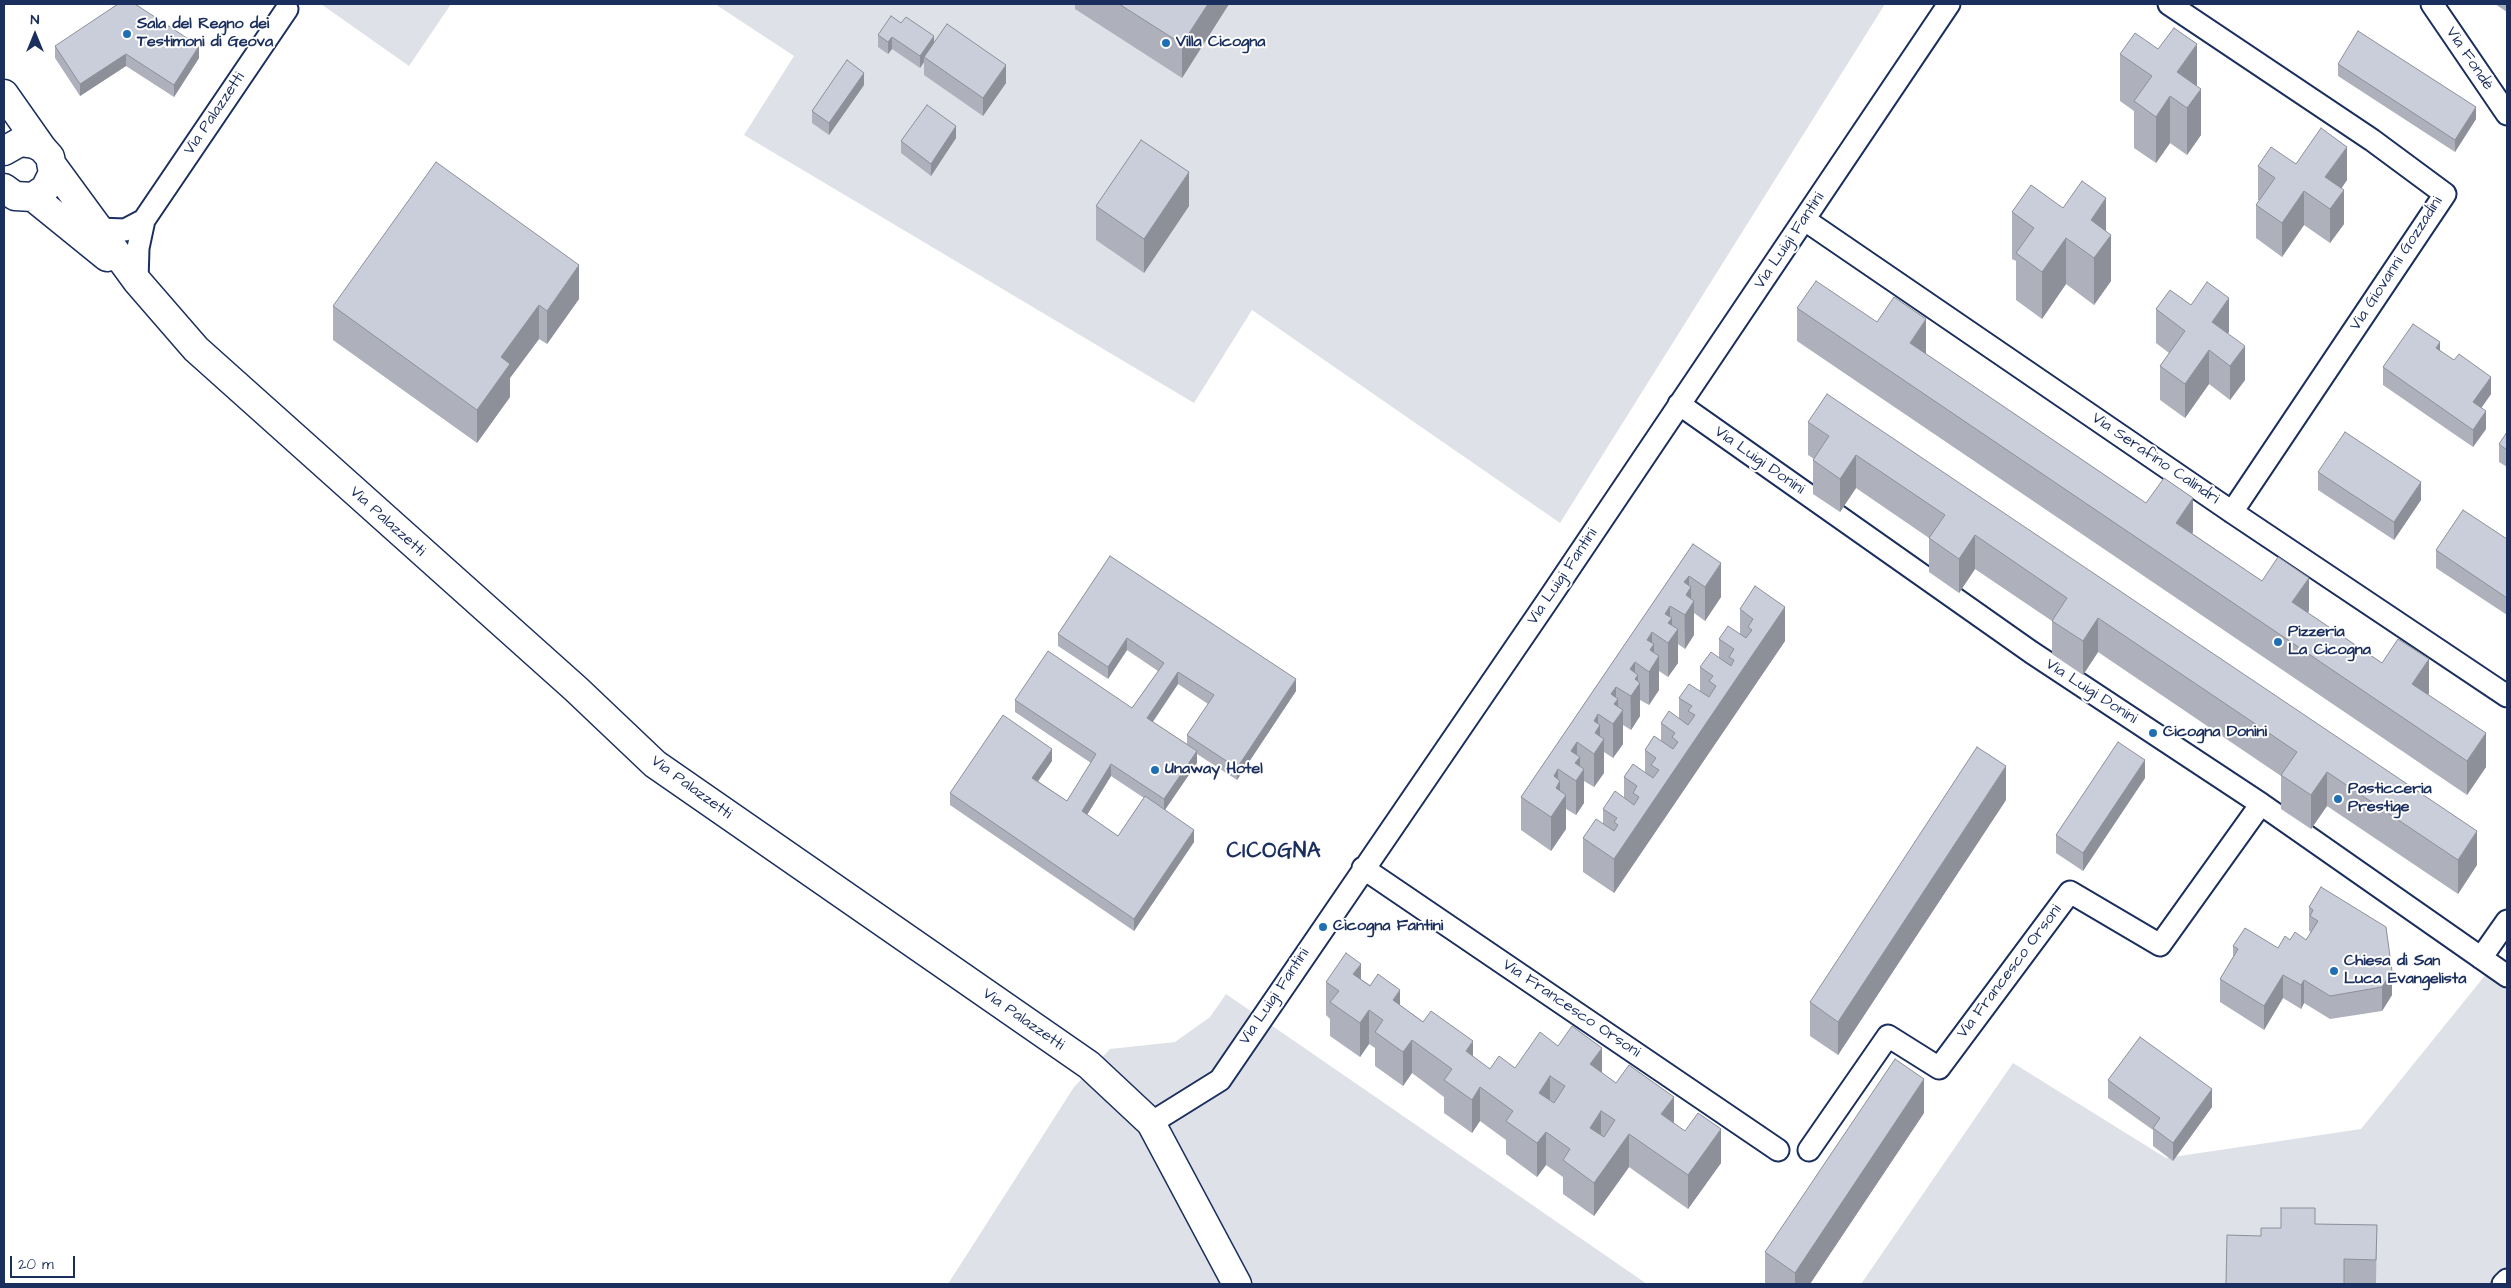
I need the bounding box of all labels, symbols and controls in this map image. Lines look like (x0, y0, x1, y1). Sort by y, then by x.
north arrow (10, 10, 60, 60)
text: N (31, 10, 39, 30)
place label: Sala del Regno dei Testimoni di Geova (137, 15, 273, 53)
street label: Via Fondè (2441, 24, 2497, 94)
marker: Sala del Regno dei Testimoni di Geova (121, 28, 133, 40)
place label: Villa Cicogna (1176, 33, 1265, 53)
marker: Villa Cicogna (1160, 37, 1172, 49)
street label: Via Palazzetti (180, 69, 250, 159)
street label: Via Luigi Fantini (1751, 189, 1829, 293)
street label: Via Giovanni Gozzadini (2347, 193, 2447, 335)
street label: Via Serafino Calindri (2087, 409, 2223, 509)
street label: Via Luigi Donini (1710, 423, 1808, 499)
street label: Via Palazzetti (345, 483, 429, 561)
street label: Via Luigi Fantini (1524, 525, 1602, 629)
place label: Pizzeria La Cicogna (2288, 623, 2371, 661)
marker: Pizzeria La Cicogna (2272, 636, 2284, 648)
street label: Via Luigi Donini (2041, 655, 2141, 729)
place label: Cicogna Donini (2163, 723, 2267, 743)
marker: Cicogna Donini (2147, 727, 2159, 739)
street label: Via Palazzetti (647, 752, 735, 824)
place label: Unaway Hotel (1165, 760, 1263, 780)
marker: Unaway Hotel (1149, 764, 1161, 776)
place label: Pasticceria Prestige (2348, 780, 2432, 818)
marker: Pasticceria Prestige (2332, 793, 2344, 805)
district label: CICOGNA (1226, 840, 1322, 866)
street label: Via Francesco Orsoni (1953, 901, 2067, 1043)
place label: Cicogna Fantini (1333, 917, 1443, 937)
marker: Cicogna Fantini (1317, 921, 1329, 933)
street label: Via Luigi Fantini (1236, 945, 1314, 1049)
place label: Chiesa di San Luca Evangelista (2344, 952, 2466, 990)
street label: Via Francesco Orsoni (1498, 956, 1644, 1062)
marker: Chiesa di San Luca Evangelista (2328, 965, 2340, 977)
street label: Via Palazzetti (978, 985, 1068, 1055)
scale bar (12, 1246, 78, 1278)
text: 20 m (18, 1254, 54, 1275)

